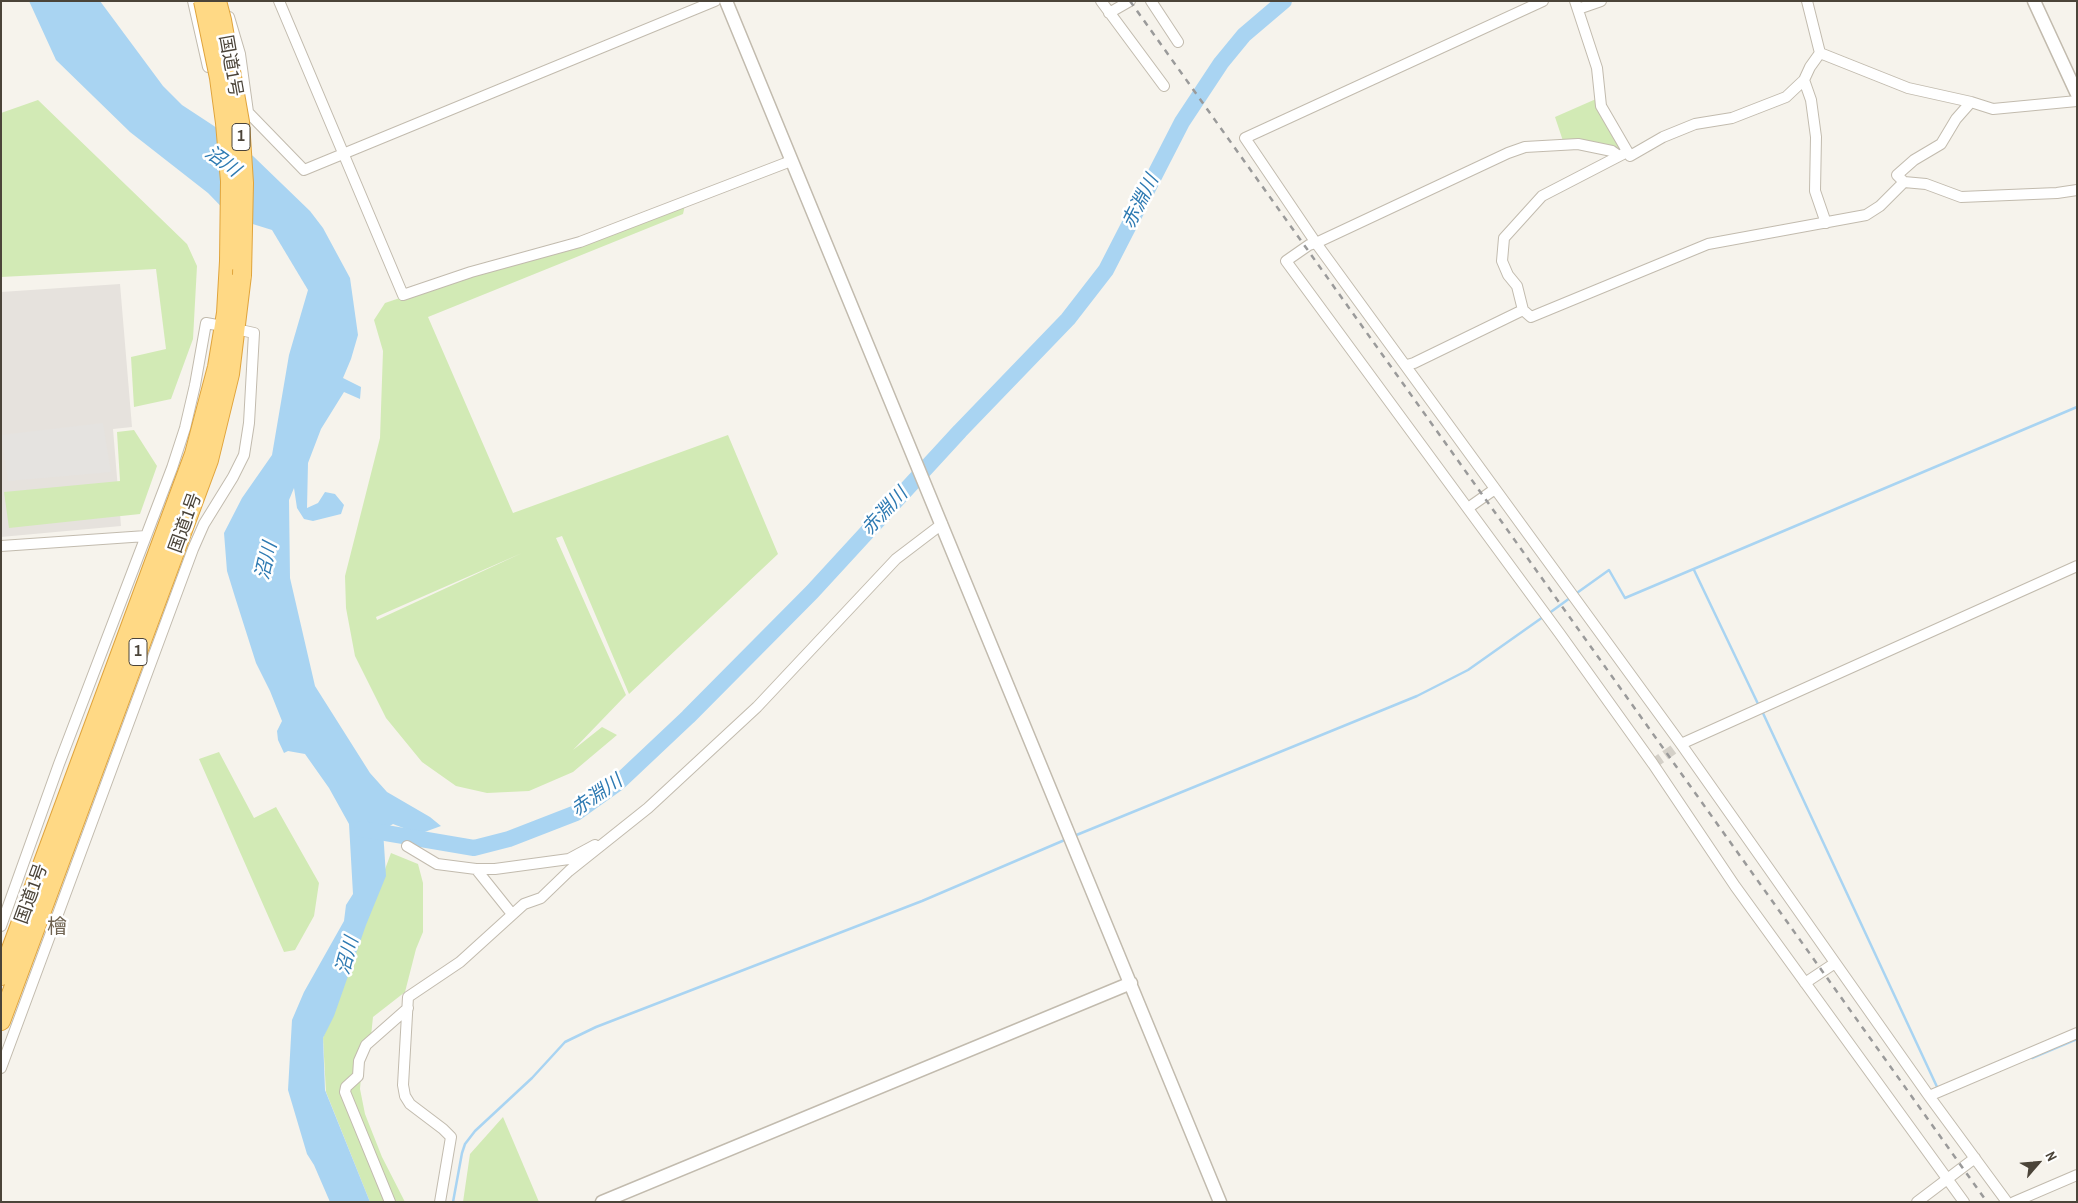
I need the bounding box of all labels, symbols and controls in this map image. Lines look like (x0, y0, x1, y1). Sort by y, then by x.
street label: 国道1号 (214, 33, 246, 99)
road number: 1 (232, 124, 250, 150)
water label: 沼川 (200, 142, 244, 182)
water label: 赤淵川 (1118, 171, 1164, 233)
water label: 赤淵川 (857, 483, 913, 541)
street label: 国道1号 (165, 490, 207, 556)
water label: 沼川 (252, 540, 282, 582)
road number: 1 (129, 638, 147, 666)
water label: 赤淵川 (567, 770, 627, 822)
street label: 国道1号 (11, 861, 53, 927)
district label: 檜 (47, 916, 67, 940)
water label: 沼川 (332, 935, 364, 977)
north arrow (2013, 1138, 2063, 1188)
text: N (2041, 1148, 2061, 1164)

